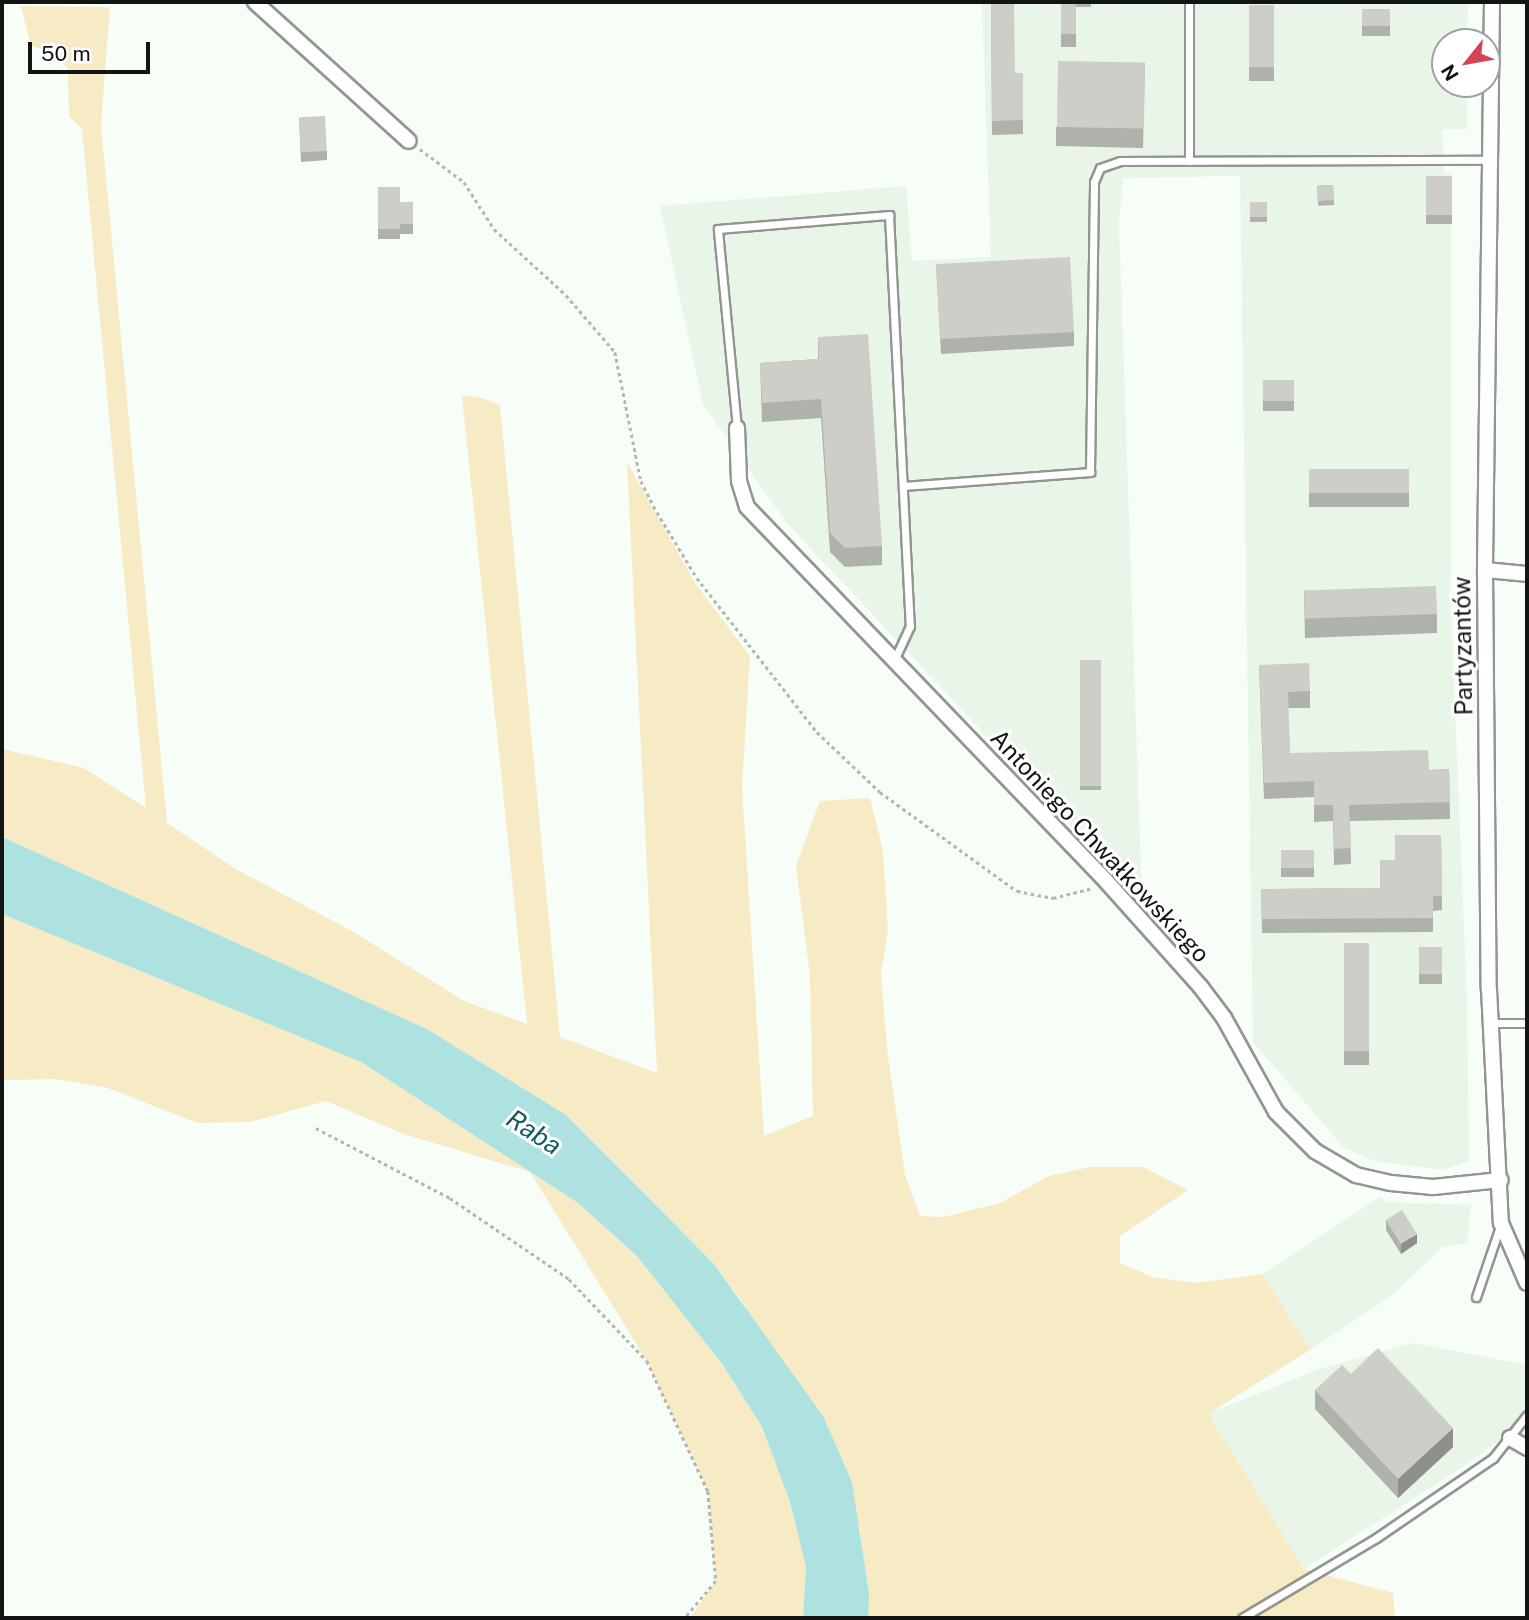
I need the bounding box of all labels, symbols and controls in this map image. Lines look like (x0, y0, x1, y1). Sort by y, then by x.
scale bar (32, 28, 154, 72)
north arrow (1431, 28, 1501, 98)
text: 50 m (41, 41, 91, 66)
text: N (1436, 61, 1463, 85)
street label: Partyzantów (1447, 576, 1479, 716)
street label: Antoniego Chwałkowskiego (984, 723, 1216, 969)
water label: Raba (501, 1103, 567, 1161)

